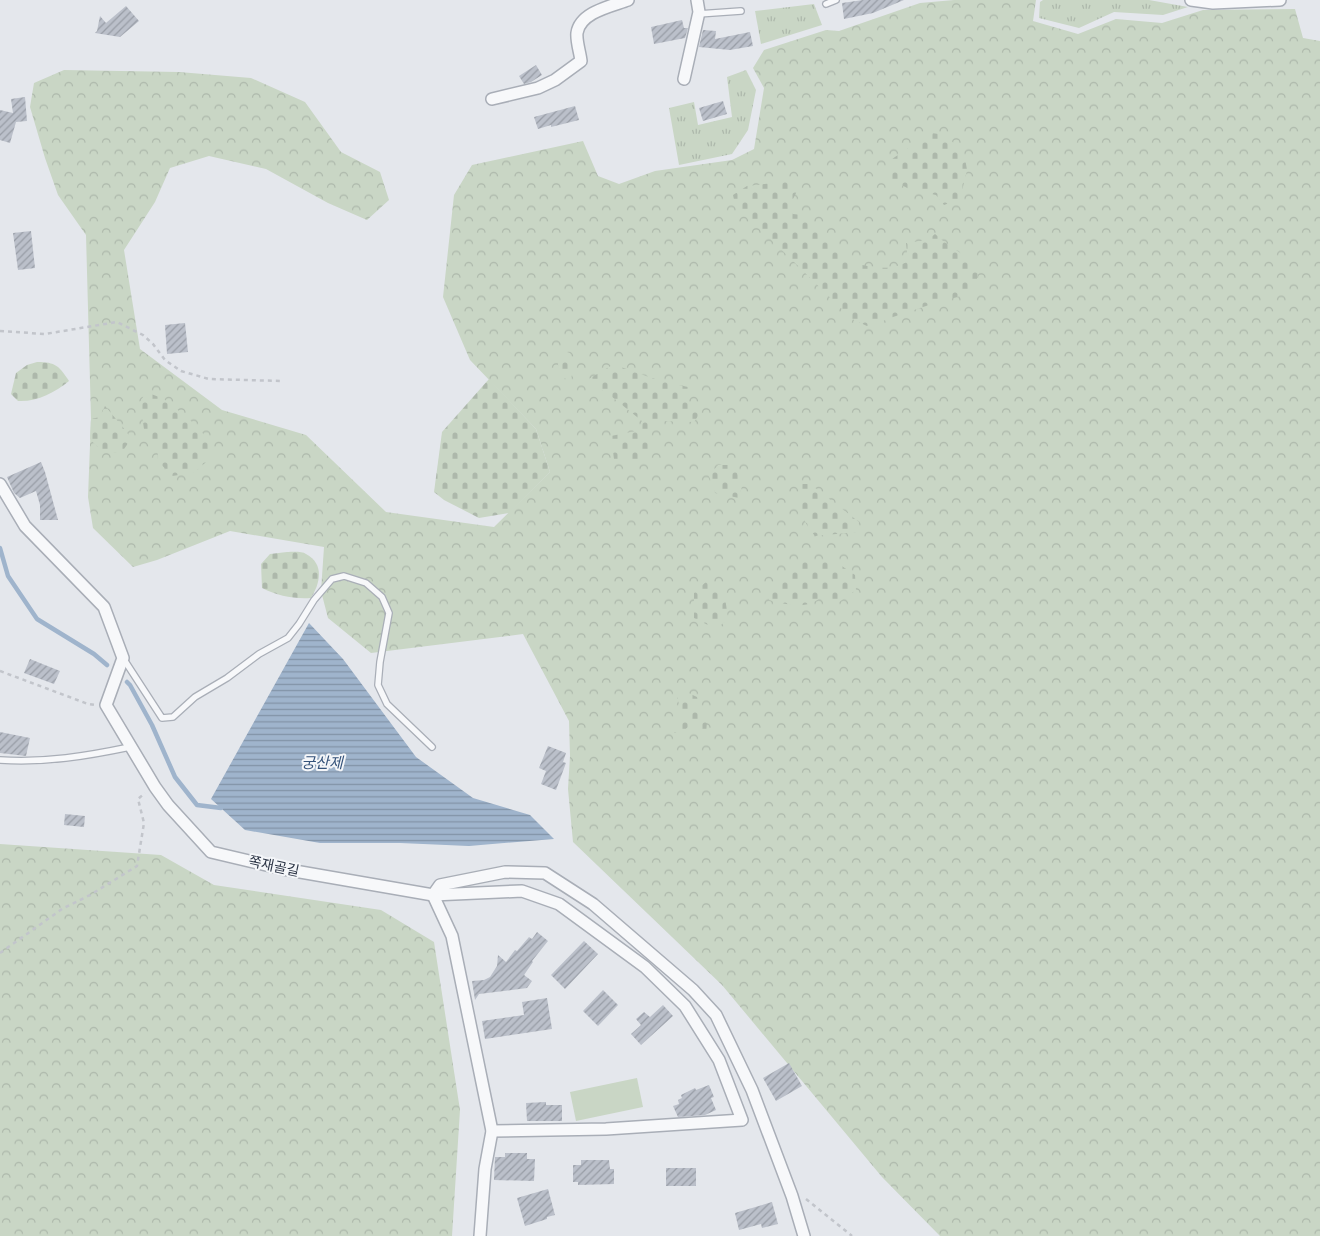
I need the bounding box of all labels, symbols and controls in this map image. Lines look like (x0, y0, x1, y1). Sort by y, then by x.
water label: 궁산제 (301, 753, 345, 773)
street label: 쪽재골길 (247, 852, 301, 881)

